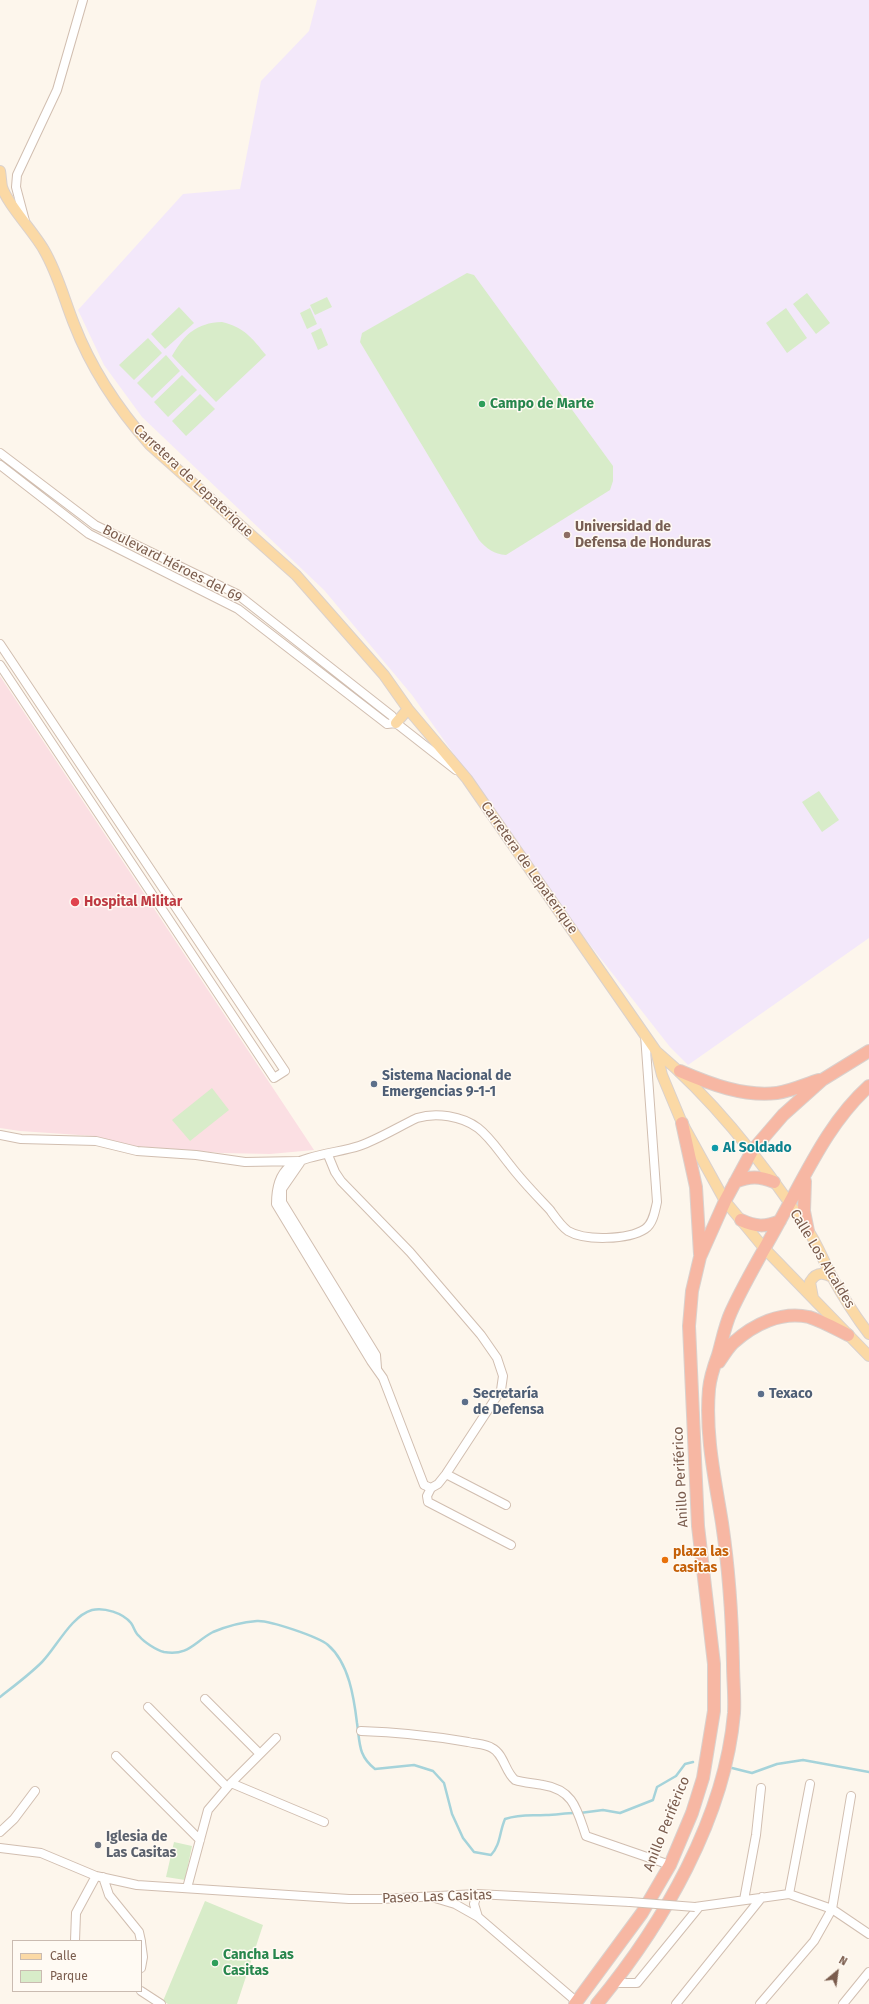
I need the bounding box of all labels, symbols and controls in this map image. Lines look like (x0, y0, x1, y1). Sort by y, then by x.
place label: Campo de Marte (490, 396, 594, 412)
marker: Campo de Marte (477, 399, 487, 409)
street label: Carretera de Lepaterique (130, 421, 256, 541)
place label: Universidad de Defensa de Honduras (575, 519, 711, 552)
street label: Boulevard Héroes del 69 (99, 521, 245, 607)
marker: Universidad de Defensa de Honduras (562, 530, 572, 540)
street label: Carretera de Lepaterique (477, 799, 581, 937)
place label: Hospital Militar (84, 894, 182, 910)
marker: Hospital Militar (69, 896, 81, 908)
place label: Sistema Nacional de Emergencias 9-1-1 (382, 1068, 511, 1100)
marker: Sistema Nacional de Emergencias 9-1-1 (369, 1079, 379, 1089)
place label: Al Soldado (723, 1140, 792, 1156)
marker: Al Soldado (710, 1143, 720, 1153)
street label: Calle Los Alcaldes (786, 1207, 858, 1311)
place label: Secretaría de Defensa (473, 1386, 544, 1418)
place label: Texaco (769, 1386, 813, 1402)
marker: Texaco (756, 1389, 766, 1399)
marker: Secretaría de Defensa (460, 1397, 470, 1407)
street label: Anillo Periférico (670, 1426, 692, 1528)
place label: plaza las casitas (673, 1544, 729, 1576)
marker: plaza las casitas (660, 1555, 670, 1565)
street label: Anillo Periférico (640, 1774, 694, 1874)
place label: Iglesia de Las Casitas (106, 1829, 176, 1862)
marker: Iglesia de Las Casitas (93, 1840, 103, 1850)
street label: Paseo Las Casitas (382, 1887, 492, 1907)
legend (12, 1940, 142, 1992)
place label: Cancha Las Casitas (223, 1947, 294, 1980)
text: Calle (50, 1949, 77, 1963)
north arrow (817, 1952, 857, 1992)
text: N (837, 1954, 849, 1969)
marker: Cancha Las Casitas (210, 1958, 220, 1968)
text: Parque (50, 1969, 88, 1983)

